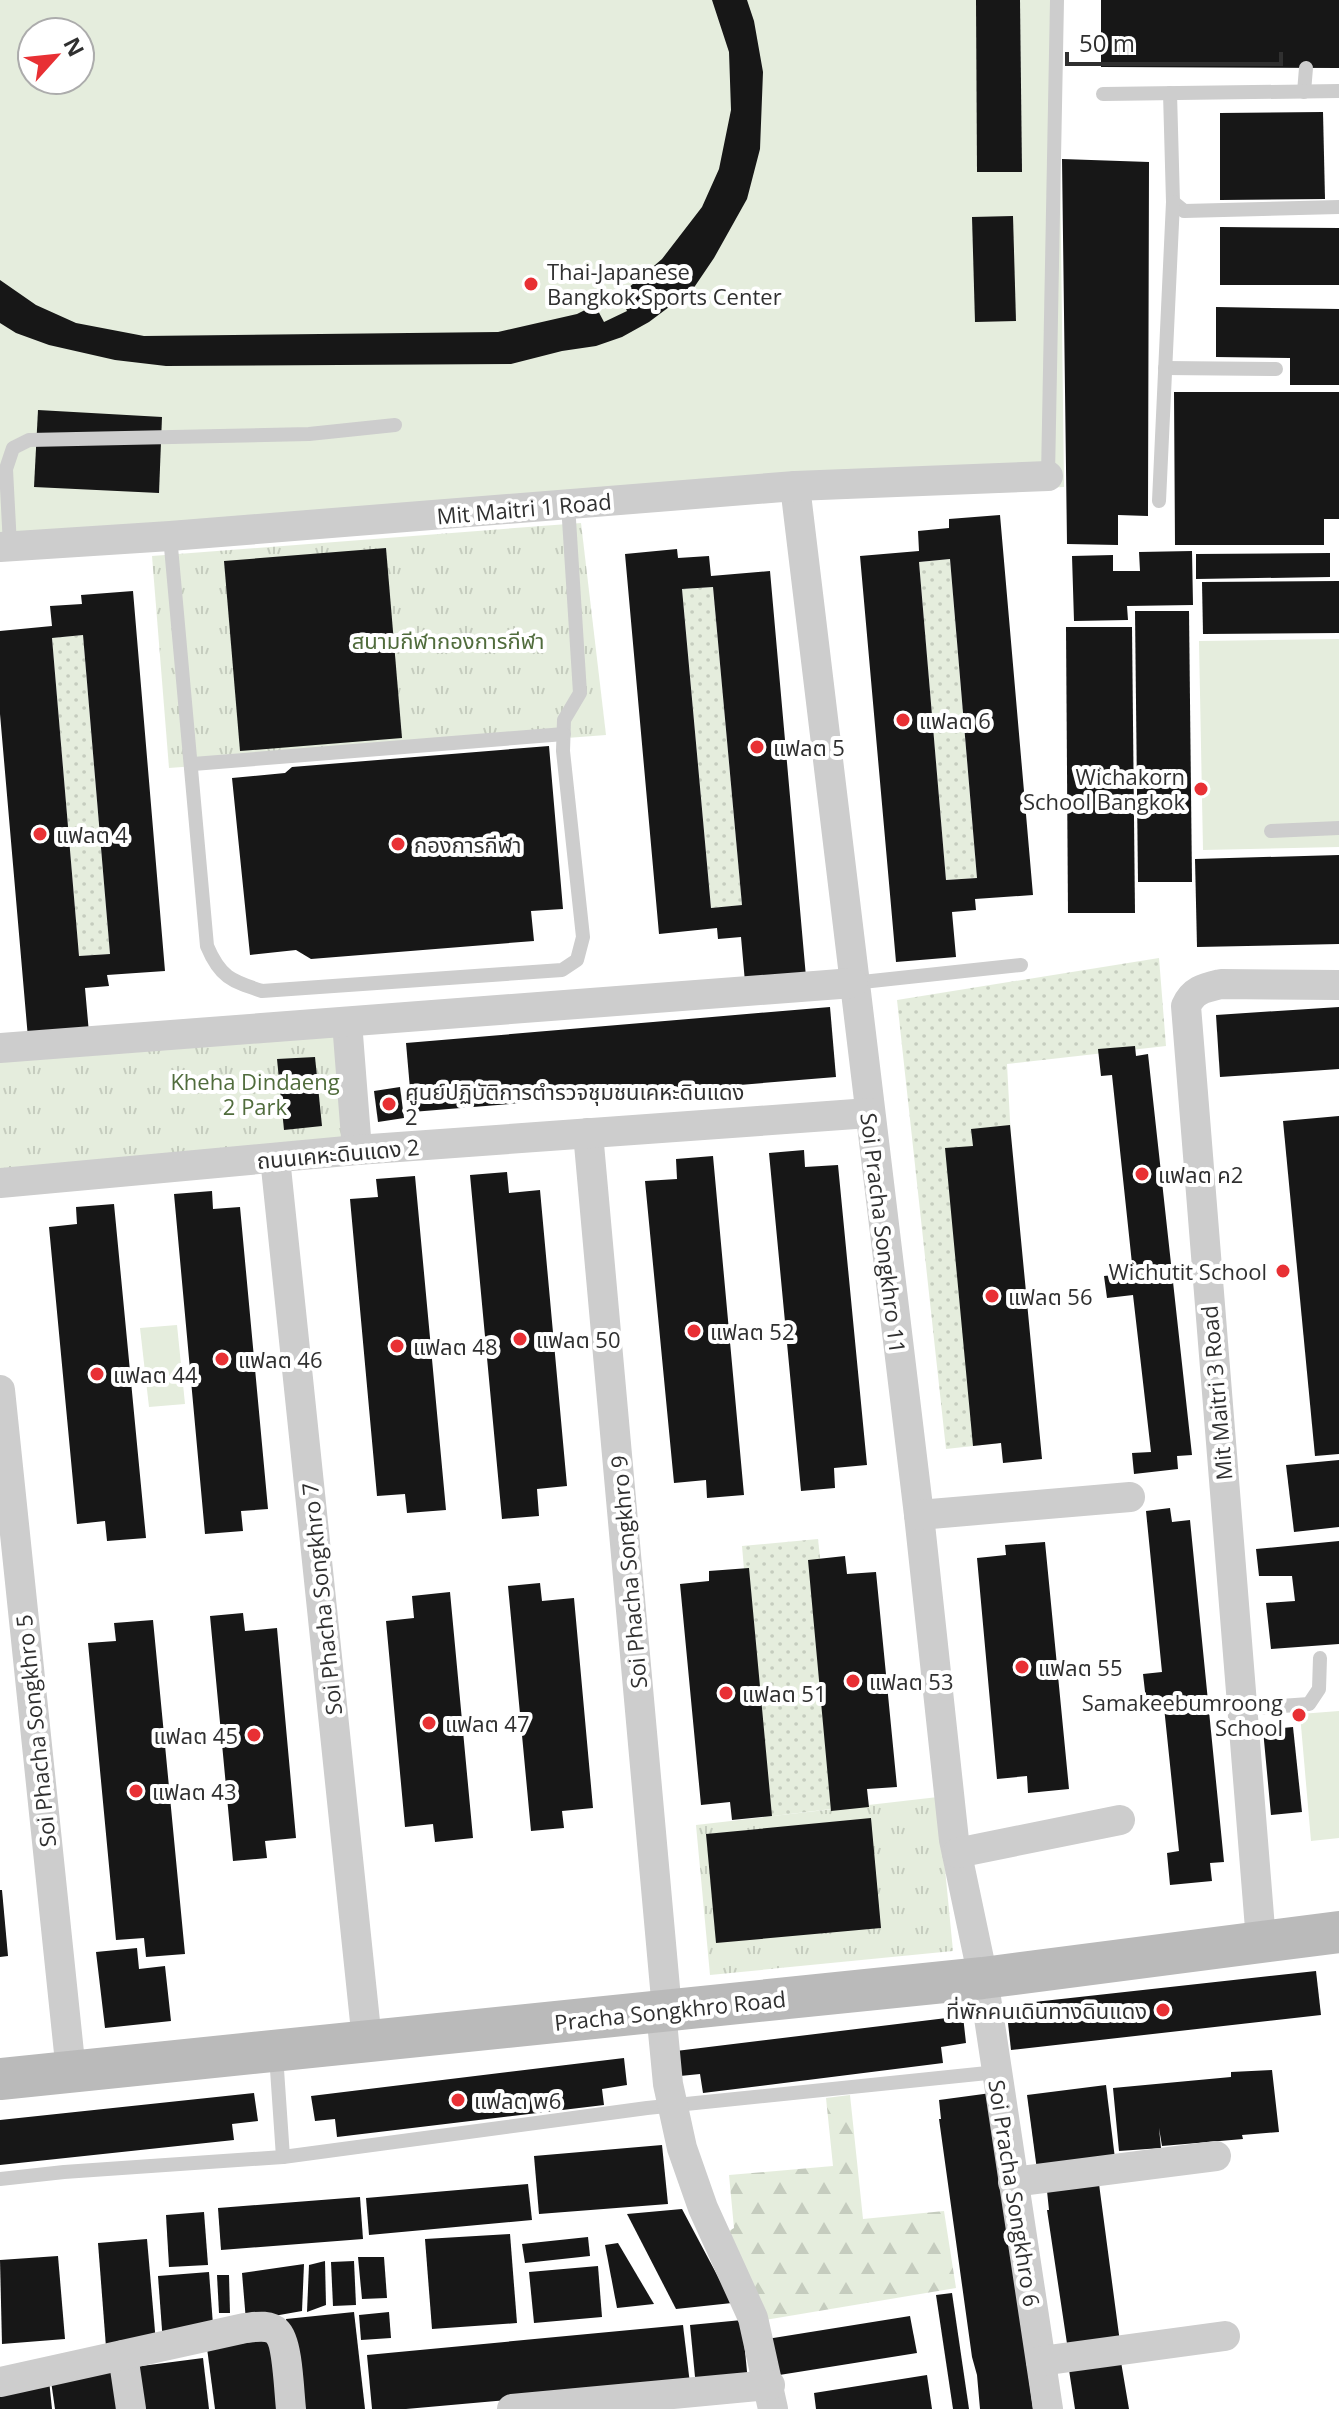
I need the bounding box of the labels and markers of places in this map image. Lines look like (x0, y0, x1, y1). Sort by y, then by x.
place label: Thai-Japanese Bangkok Sports Center (547, 256, 782, 311)
marker: Thai-Japanese Bangkok Sports Center (522, 275, 540, 293)
place label: แฟลต 6 (919, 705, 991, 735)
marker: แฟลต 6 (894, 711, 912, 729)
place label: แฟลต 5 (773, 732, 845, 762)
marker: แฟลต 5 (748, 738, 766, 756)
place label: Wichakorn School Bangkok (1023, 761, 1185, 816)
marker: Wichakorn School Bangkok (1192, 780, 1210, 798)
place label: แฟลต 4 (56, 819, 128, 849)
marker: แฟลต 4 (31, 825, 49, 843)
place label: กองการกีฬา (414, 829, 521, 859)
marker: กองการกีฬา (389, 835, 407, 853)
place label: ศูนย์ปฏิบัติการตำรวจชุมชนเคหะดินแดง 2 (405, 1076, 744, 1131)
marker: ศูนย์ปฏิบัติการตำรวจชุมชนเคหะดินแดง 2 (380, 1095, 398, 1113)
place label: แฟลต ค2 (1158, 1159, 1243, 1189)
marker: แฟลต ค2 (1133, 1165, 1151, 1183)
place label: Wichutit School (1109, 1256, 1267, 1286)
marker: Wichutit School (1274, 1262, 1292, 1280)
place label: แฟลต 56 (1008, 1281, 1093, 1311)
marker: แฟลต 56 (983, 1287, 1001, 1305)
place label: แฟลต 52 (710, 1316, 795, 1346)
marker: แฟลต 52 (685, 1322, 703, 1340)
place label: แฟลต 50 (536, 1324, 621, 1354)
marker: แฟลต 50 (511, 1330, 529, 1348)
place label: แฟลต 48 (413, 1331, 498, 1361)
marker: แฟลต 48 (388, 1337, 406, 1355)
place label: แฟลต 46 (238, 1344, 323, 1374)
marker: แฟลต 46 (213, 1350, 231, 1368)
place label: แฟลต 44 (113, 1359, 198, 1389)
marker: แฟลต 44 (88, 1365, 106, 1383)
place label: แฟลต 55 (1038, 1652, 1123, 1682)
marker: แฟลต 55 (1013, 1658, 1031, 1676)
place label: แฟลต 53 (869, 1666, 954, 1696)
marker: แฟลต 53 (844, 1672, 862, 1690)
place label: แฟลต 51 (742, 1678, 827, 1708)
marker: แฟลต 51 (717, 1684, 735, 1702)
place label: Samakeebumroong School (1082, 1687, 1283, 1742)
marker: Samakeebumroong School (1290, 1706, 1308, 1724)
place label: แฟลต 47 (445, 1708, 530, 1738)
marker: แฟลต 47 (420, 1714, 438, 1732)
place label: แฟลต 45 (153, 1720, 238, 1750)
marker: แฟลต 45 (245, 1726, 263, 1744)
place label: แฟลต 43 (152, 1776, 237, 1806)
marker: แฟลต 43 (127, 1782, 145, 1800)
place label: ที่พักคนเดินทางดินแดง (946, 1995, 1147, 2025)
marker: ที่พักคนเดินทางดินแดง (1154, 2001, 1172, 2019)
place label: แฟลต พ6 (474, 2085, 561, 2115)
marker: แฟลต พ6 (449, 2091, 467, 2109)

